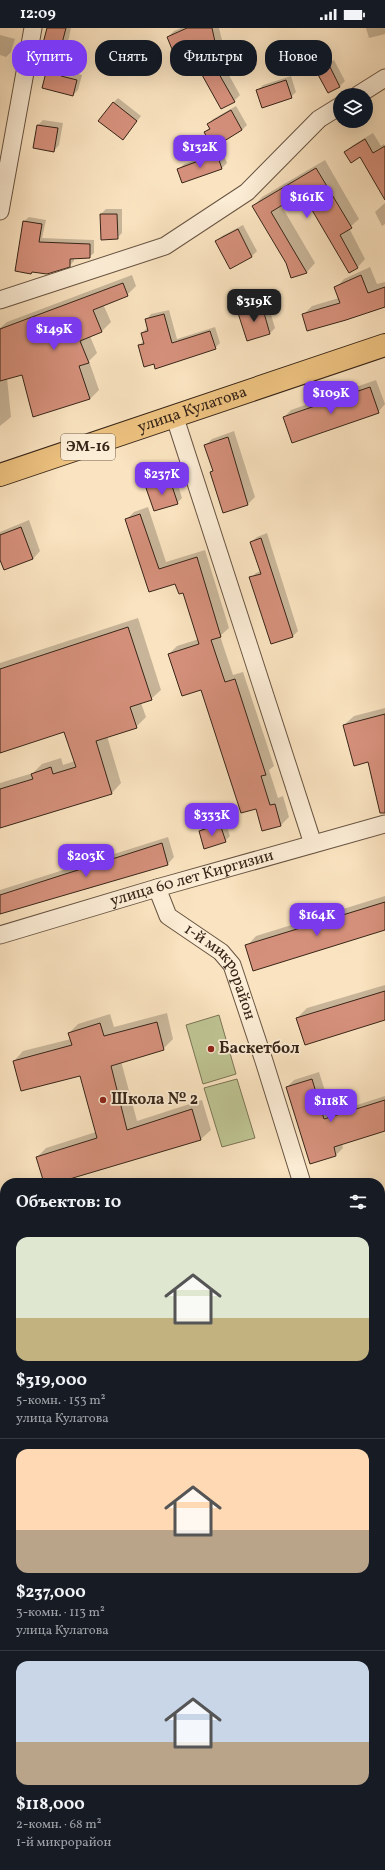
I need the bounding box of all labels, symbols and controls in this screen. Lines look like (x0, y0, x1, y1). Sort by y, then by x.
text: 12:09 (20, 4, 56, 25)
chip: Купить (12, 40, 87, 76)
chip: Снять (95, 40, 162, 76)
chip: Фильтры (170, 40, 257, 76)
chip: Новое (265, 40, 332, 76)
map controls (333, 88, 373, 128)
button: layers (333, 88, 373, 128)
pin: $132K (172, 135, 228, 169)
text: $132K (182, 139, 218, 157)
pin: $161K (279, 185, 335, 219)
text: $161K (290, 189, 324, 207)
pin: $319K (226, 289, 282, 323)
text: $319K (236, 293, 272, 311)
pin: $149K (26, 317, 82, 351)
text: $149K (36, 321, 72, 339)
street label: улица Кулатова (135, 381, 250, 439)
pin: $109K (303, 381, 359, 415)
text: $109K (312, 385, 350, 403)
road number: ЭМ-16 (61, 434, 115, 460)
pin: $237K (134, 462, 190, 496)
text: $237K (144, 466, 180, 484)
pin: $333K (184, 803, 240, 837)
text: $333K (194, 807, 230, 825)
pin: $203K (58, 844, 114, 878)
street label: улица 60 лет Киргизии (107, 845, 276, 912)
text: $203K (67, 848, 105, 866)
pin: $164K (289, 903, 345, 937)
text: $164K (299, 907, 335, 925)
street label: 1-й микрорайон (179, 919, 261, 1023)
place label: Баскетбол (219, 1038, 300, 1060)
marker: Баскетбол (206, 1044, 216, 1054)
place label: Школа № 2 (111, 1089, 198, 1111)
pin: $118K (303, 1089, 359, 1123)
text: $118K (314, 1093, 348, 1111)
marker: Школа № 2 (98, 1095, 108, 1105)
text: Объектов: 10 (16, 1191, 121, 1214)
icon: filters (347, 1191, 369, 1213)
icon: home (157, 1263, 229, 1335)
text: $319,000 (16, 1369, 87, 1392)
text: 5-комн. · 153 m² (16, 1392, 106, 1410)
text: улица Кулатова (16, 1410, 109, 1428)
icon: home (157, 1475, 229, 1547)
text: $237,000 (16, 1581, 86, 1604)
text: 3-комн. · 113 m² (16, 1604, 105, 1622)
text: улица Кулатова (16, 1622, 109, 1640)
icon: home (157, 1687, 229, 1759)
text: $118,000 (16, 1793, 85, 1816)
text: 2-комн. · 68 m² (16, 1816, 102, 1834)
text: 1-й микрорайон (16, 1834, 111, 1852)

